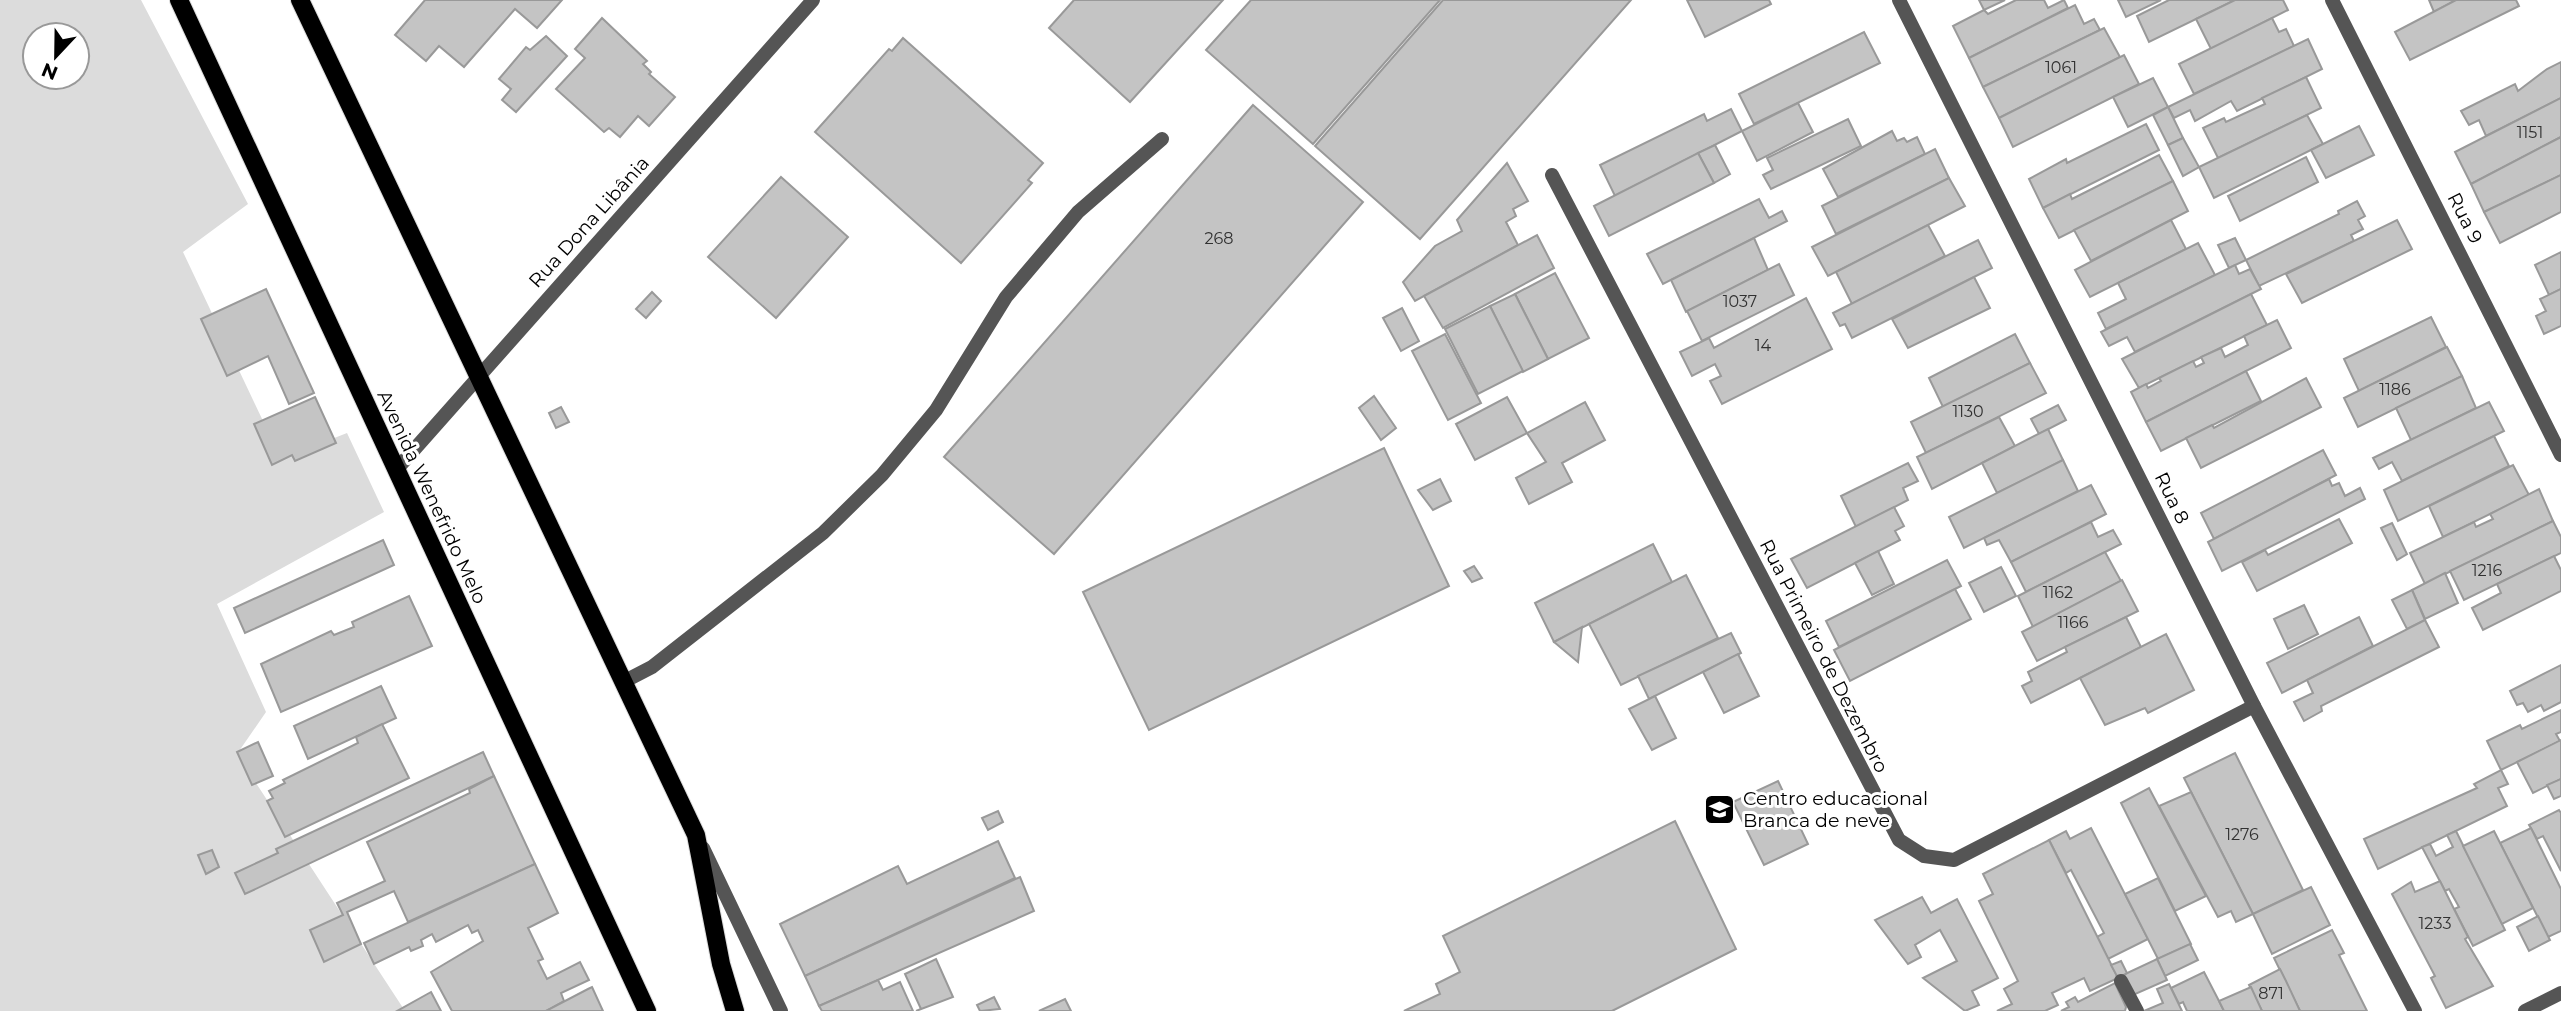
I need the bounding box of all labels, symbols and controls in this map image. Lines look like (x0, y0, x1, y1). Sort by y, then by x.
north arrow (21, 21, 91, 91)
text: N (38, 58, 61, 85)
house number: 1061 (2045, 58, 2077, 77)
house number: 1151 (2517, 123, 2543, 142)
street label: Rua Dona Libânia (524, 152, 654, 292)
street label: Rua 9 (2442, 189, 2488, 247)
house number: 268 (1204, 229, 1234, 248)
house number: 1037 (1723, 292, 1757, 311)
house number: 14 (1755, 336, 1772, 355)
house number: 1186 (2379, 380, 2411, 399)
street label: Avenida Wenefrido Melo (372, 387, 492, 607)
house number: 1130 (1952, 402, 1984, 421)
street label: Rua 8 (2150, 468, 2194, 528)
street label: Rua Primeiro de Dezembro (1755, 535, 1893, 777)
house number: 1216 (2472, 561, 2502, 580)
house number: 1162 (2043, 583, 2073, 602)
house number: 1166 (2057, 613, 2089, 632)
place label: Centro educacional Branca de neve (1743, 787, 1928, 832)
school or university icon: Centro educacional Branca de neve (1703, 792, 1737, 826)
house number: 1276 (2225, 825, 2259, 844)
house number: 1233 (2419, 914, 2451, 933)
house number: 871 (2258, 984, 2284, 1003)

